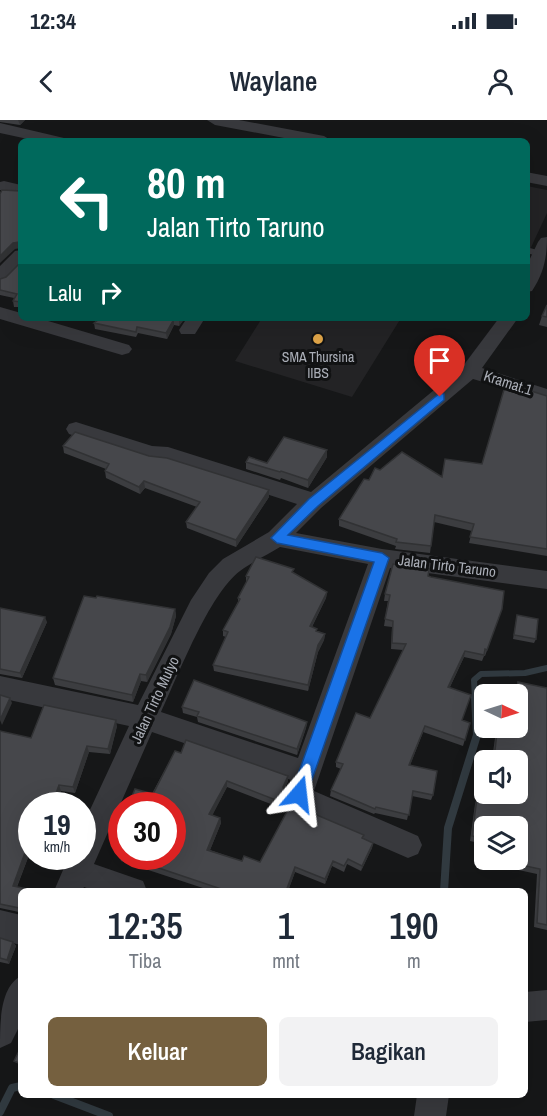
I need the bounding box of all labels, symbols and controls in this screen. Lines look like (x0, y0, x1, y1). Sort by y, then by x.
text: 12:34 (30, 6, 76, 36)
text: Waylane (230, 63, 317, 99)
icon: back (30, 65, 63, 98)
icon: person (484, 65, 517, 98)
text: 80 m (147, 155, 226, 211)
icon: left (48, 162, 126, 240)
text: Jalan Tirto Taruno (147, 209, 325, 245)
icon: right (94, 276, 127, 309)
text: Lalu (48, 278, 82, 308)
marker: SMA Thursina IIBS (311, 332, 325, 346)
pin (414, 335, 465, 397)
icon: arrive (423, 344, 456, 377)
place label: SMA Thursina IIBS (282, 348, 355, 382)
street label: Kramat.1 (481, 365, 535, 400)
street label: Jalan Tirto Taruno (397, 549, 497, 582)
street label: Jalan Tirto Mulyo (125, 653, 184, 747)
north arrow (474, 684, 528, 738)
map controls (474, 684, 528, 870)
button: sound (474, 750, 528, 804)
position arrow (267, 762, 331, 826)
speed limit sign: 30 (108, 792, 186, 870)
text: 19 (43, 804, 71, 844)
button: layers (474, 816, 528, 870)
text: km/h (44, 836, 70, 857)
text: 12:35 (108, 902, 183, 950)
text: 1 (278, 902, 294, 950)
text: 190 (389, 902, 438, 950)
text: Tiba (129, 947, 161, 974)
text: mnt (272, 947, 300, 974)
text: m (407, 947, 421, 974)
button: Keluar (48, 1017, 267, 1086)
button: Bagikan (279, 1017, 498, 1086)

